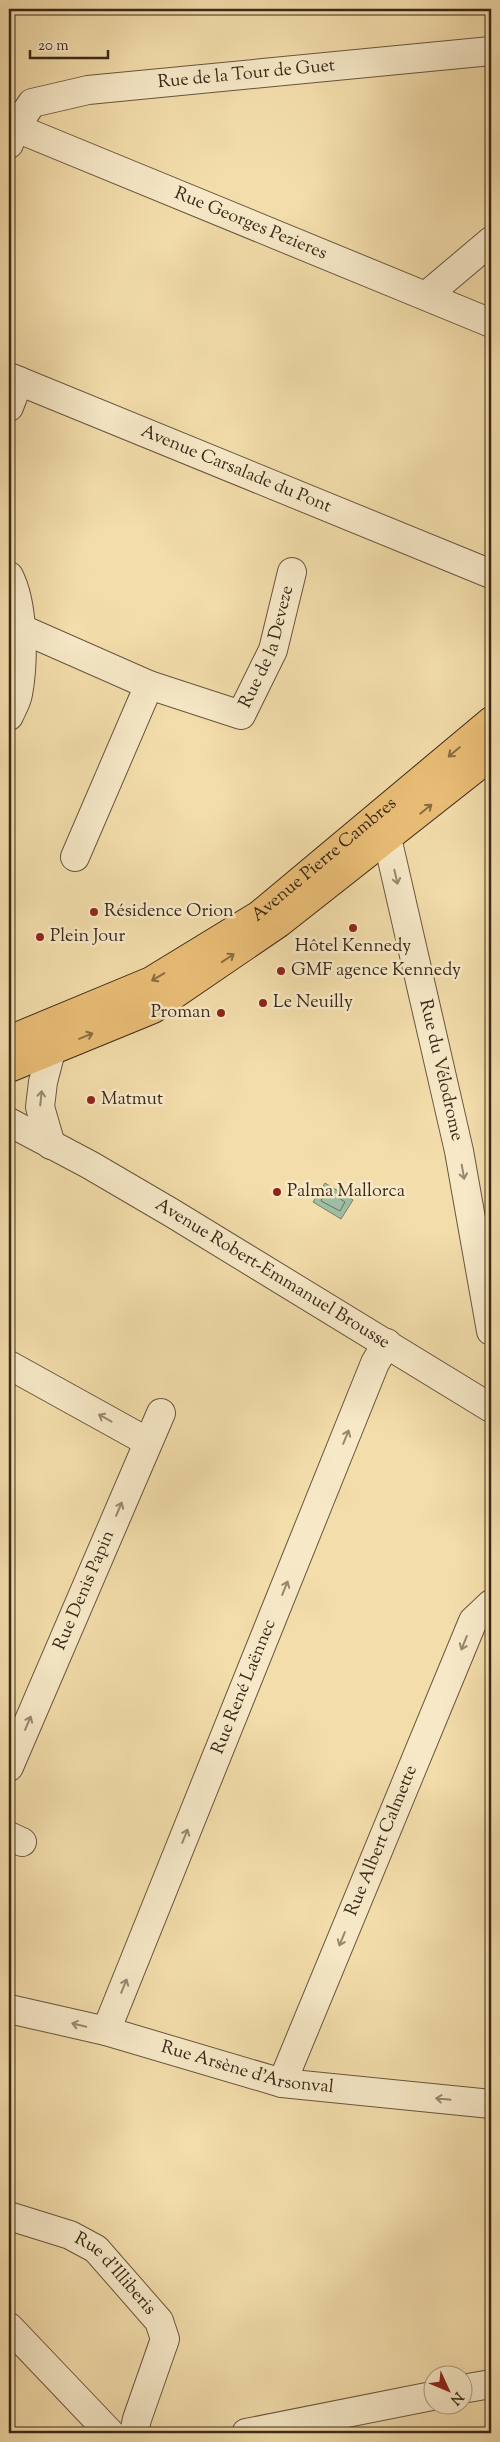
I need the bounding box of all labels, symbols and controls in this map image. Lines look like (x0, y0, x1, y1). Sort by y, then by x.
scale bar (30, 28, 108, 60)
text: 20 m (38, 36, 69, 57)
street label: Rue de la Tour de Guet (157, 53, 336, 96)
street label: Rue Georges Pezieres (170, 181, 331, 267)
street label: Avenue Carsalade du Pont (137, 419, 335, 520)
street label: Rue de la Deveze (233, 583, 301, 713)
one-way arrow (447, 747, 460, 758)
street label: Avenue Pierre Cambres (246, 792, 403, 929)
one-way arrow (419, 803, 432, 814)
one-way arrow (392, 868, 401, 884)
place label: Résidence Orion (104, 899, 234, 925)
marker: Résidence Orion (88, 906, 100, 918)
marker: Hôtel Kennedy (347, 922, 359, 934)
place label: Plein Jour (50, 924, 125, 950)
marker: Plein Jour (34, 931, 46, 943)
place label: Hôtel Kennedy (295, 934, 411, 960)
one-way arrow (221, 953, 235, 963)
place label: GMF agence Kennedy (291, 958, 461, 984)
marker: GMF agence Kennedy (275, 965, 287, 977)
one-way arrow (152, 973, 166, 983)
place label: Le Neuilly (273, 990, 353, 1016)
marker: Le Neuilly (257, 997, 269, 1009)
street label: Rue du Vélodrome (412, 997, 469, 1144)
place label: Proman (151, 1000, 211, 1026)
marker: Proman (215, 1007, 227, 1019)
one-way arrow (78, 1031, 93, 1041)
place label: Matmut (101, 1087, 163, 1113)
one-way arrow (36, 1090, 46, 1106)
marker: Matmut (85, 1094, 97, 1106)
one-way arrow (458, 1163, 468, 1179)
place label: Palma Mallorca (287, 1179, 405, 1205)
marker: Palma Mallorca (271, 1186, 283, 1198)
street label: Avenue Robert-Emmanuel Brousse (150, 1193, 395, 1356)
one-way arrow (98, 1413, 113, 1423)
one-way arrow (341, 1430, 351, 1445)
one-way arrow (115, 1502, 125, 1517)
street label: Rue Denis Papin (48, 1526, 122, 1655)
one-way arrow (281, 1580, 290, 1595)
street label: Rue René Laënnec (206, 1615, 283, 1758)
one-way arrow (458, 1635, 468, 1650)
one-way arrow (24, 1715, 33, 1730)
street label: Rue Albert Calmette (339, 1761, 425, 1920)
one-way arrow (181, 1828, 190, 1843)
one-way arrow (336, 1931, 346, 1946)
one-way arrow (119, 1979, 129, 1994)
one-way arrow (72, 2020, 88, 2029)
street label: Rue Arsène d'Arsonval (158, 2035, 335, 2101)
one-way arrow (435, 2094, 451, 2104)
street label: Rue d'Illiberis (69, 2226, 161, 2321)
north arrow (422, 2364, 472, 2414)
text: N (445, 2387, 467, 2409)

